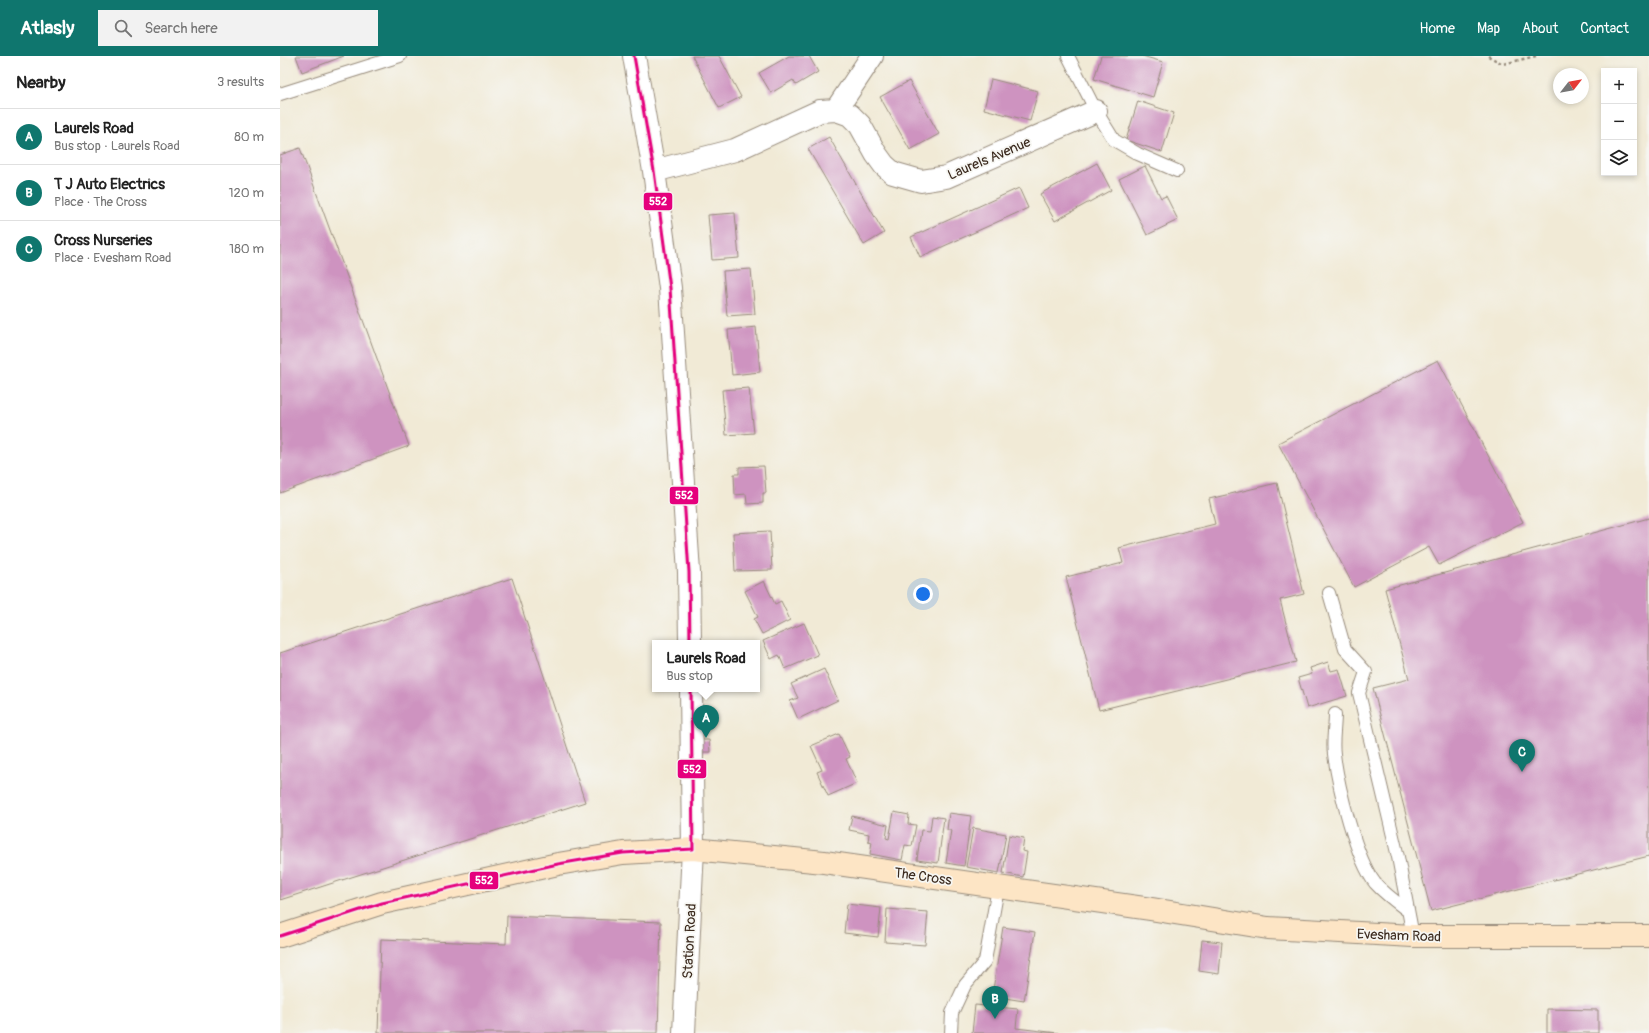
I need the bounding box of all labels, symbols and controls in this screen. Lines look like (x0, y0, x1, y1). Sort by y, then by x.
search box (98, 10, 378, 46)
text: Atlasly (20, 16, 74, 40)
icon: search (112, 17, 134, 39)
text: Search here (144, 19, 218, 38)
text: Home (1420, 20, 1455, 37)
text: Map (1477, 20, 1500, 37)
text: About (1522, 20, 1558, 37)
text: Contact (1580, 20, 1629, 37)
north arrow (1553, 68, 1589, 104)
map controls (1601, 68, 1637, 176)
button: + (1601, 68, 1637, 104)
text: Nearby (16, 72, 65, 93)
text: 3 results (217, 74, 264, 90)
button: − (1601, 104, 1637, 140)
text: Laurels Road (54, 119, 134, 138)
text: A (25, 129, 33, 145)
text: 80 m (234, 129, 264, 145)
street label: Laurels Avenue (945, 133, 1033, 184)
text: Bus stop · Laurels Road (54, 138, 180, 154)
button: layers (1601, 140, 1637, 176)
text: T J Auto Electrics (54, 175, 165, 194)
text: B (25, 185, 33, 201)
text: 120 m (228, 185, 264, 201)
line badge: 552 (643, 192, 673, 211)
text: Place · The Cross (54, 194, 147, 210)
text: 552 (649, 195, 667, 208)
text: Cross Nurseries (54, 231, 152, 250)
text: C (25, 241, 33, 257)
text: 180 m (229, 241, 264, 257)
text: Place · Evesham Road (54, 250, 171, 266)
line badge: 552 (669, 486, 699, 505)
text: 552 (675, 489, 693, 502)
your location (913, 584, 933, 604)
popup (652, 640, 760, 692)
text: Laurels Road (666, 649, 746, 668)
text: Bus stop (666, 668, 713, 684)
pin: A (693, 705, 719, 738)
pin: C (1509, 739, 1535, 772)
line badge: 552 (677, 759, 707, 779)
text: 552 (683, 763, 701, 776)
street label: The Cross (893, 864, 953, 889)
line badge: 552 (469, 871, 499, 890)
text: 552 (475, 874, 493, 887)
street label: Station Road (679, 903, 700, 979)
street label: Evesham Road (1357, 926, 1442, 945)
pin: B (982, 986, 1008, 1019)

